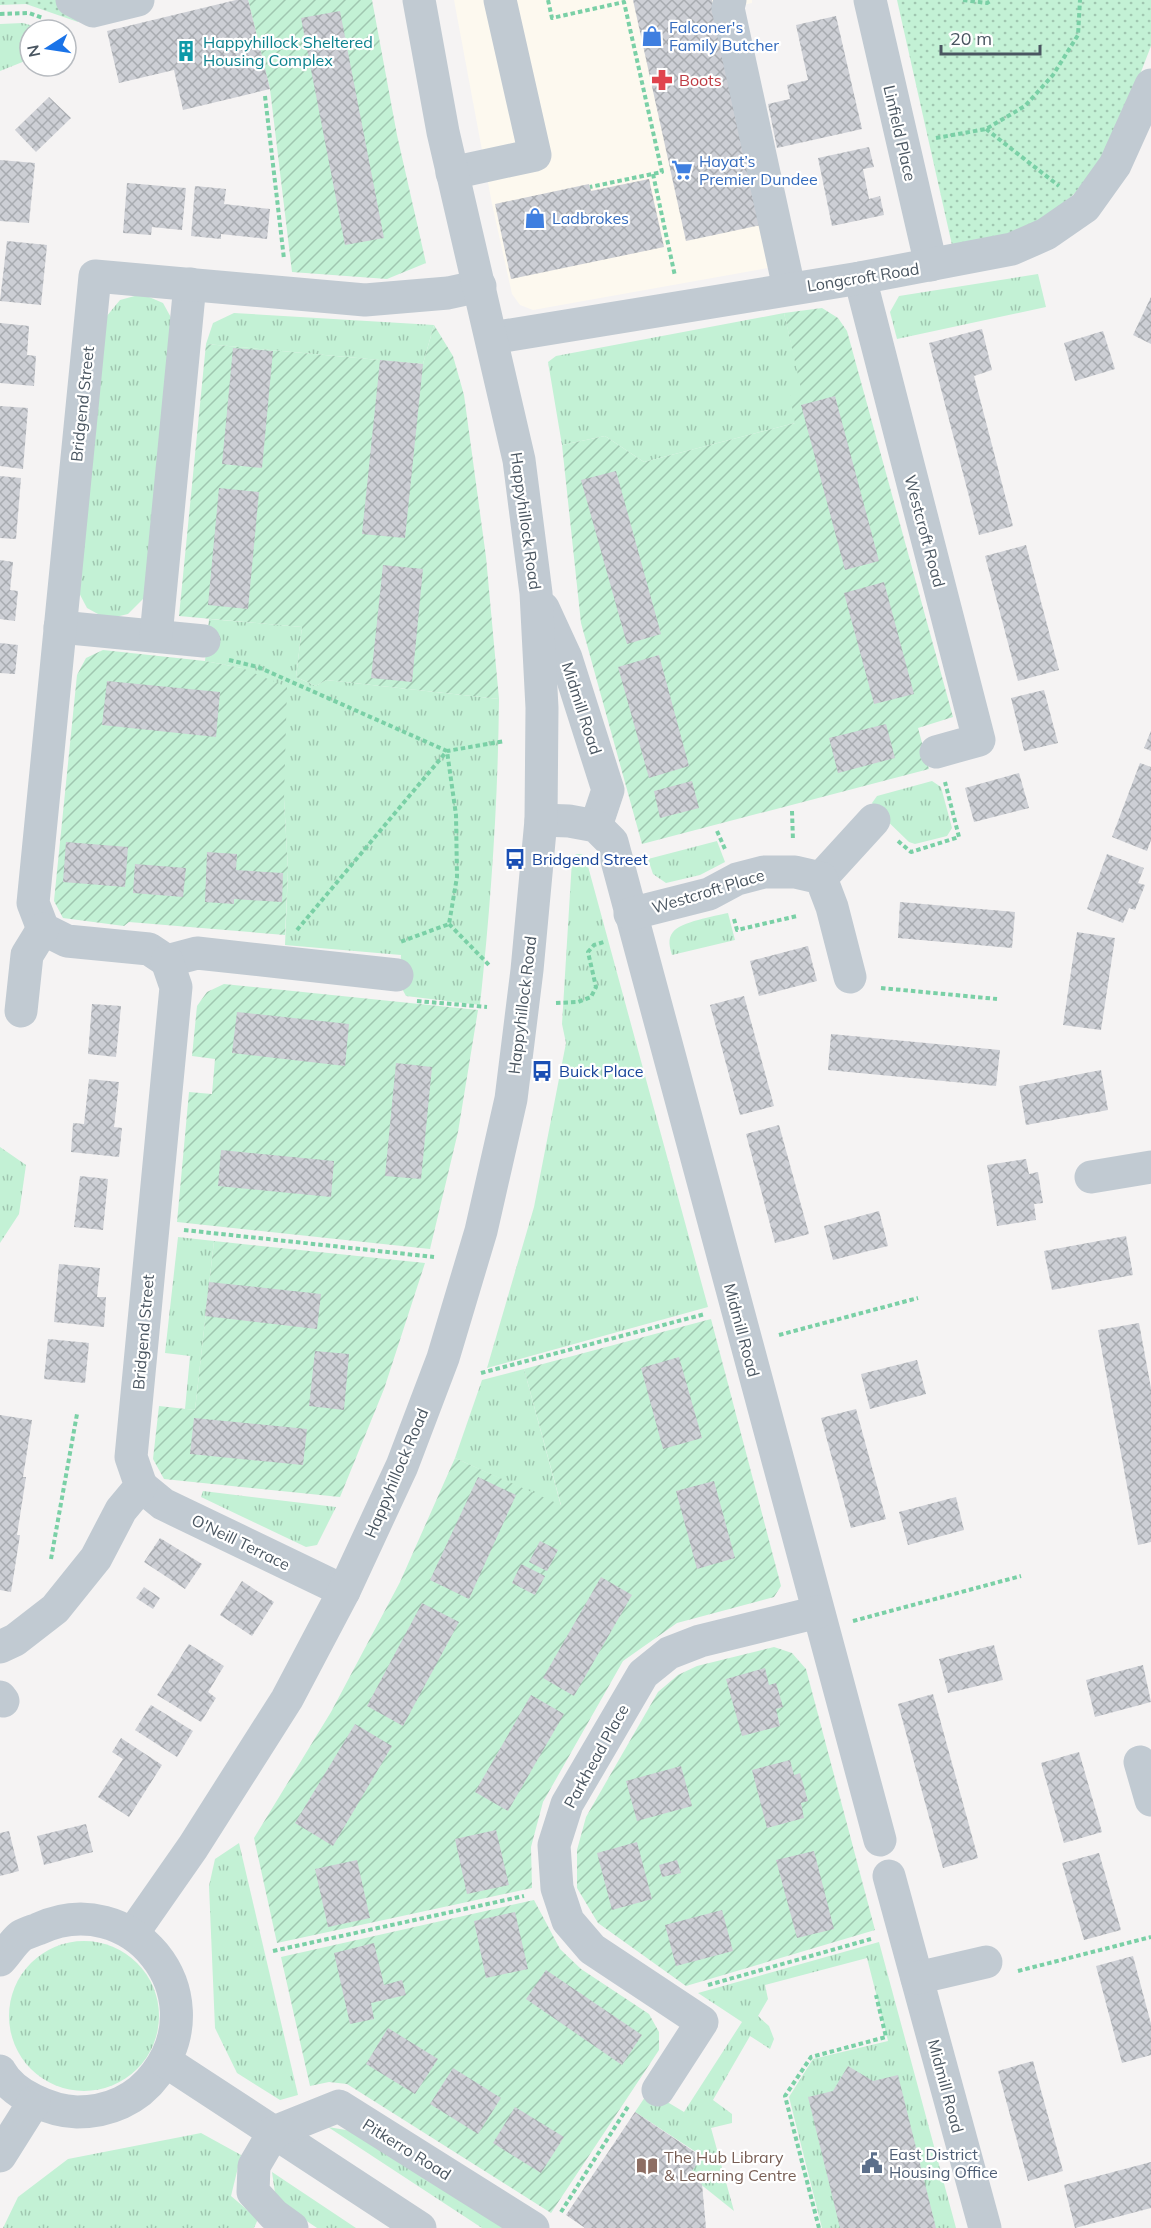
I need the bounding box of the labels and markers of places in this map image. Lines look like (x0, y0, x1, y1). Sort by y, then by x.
place label: Falconer's Family Butcher (669, 17, 779, 55)
shop icon: Falconer's Family Butcher (640, 24, 664, 48)
place label: Happyhillock Sheltered Housing Complex (203, 32, 373, 70)
building icon: Happyhillock Sheltered Housing Complex (174, 39, 198, 63)
pharmacy icon: Boots (650, 68, 674, 92)
place label: Boots (679, 70, 722, 90)
place label: Hayat’s Premier Dundee (699, 151, 818, 189)
supermarket icon: Hayat’s Premier Dundee (670, 158, 694, 182)
shop icon: Ladbrokes (523, 206, 547, 230)
place label: Ladbrokes (552, 208, 629, 228)
bus stop icon: Bridgend Street (503, 847, 527, 871)
place label: Bridgend Street (532, 849, 648, 869)
bus stop icon: Buick Place (530, 1059, 554, 1083)
place label: Buick Place (559, 1061, 644, 1081)
place label: East District Housing Office (889, 2144, 998, 2182)
place label: The Hub Library & Learning Centre (664, 2147, 797, 2185)
public building icon: East District Housing Office (860, 2151, 884, 2175)
library icon: The Hub Library & Learning Centre (635, 2154, 659, 2178)

